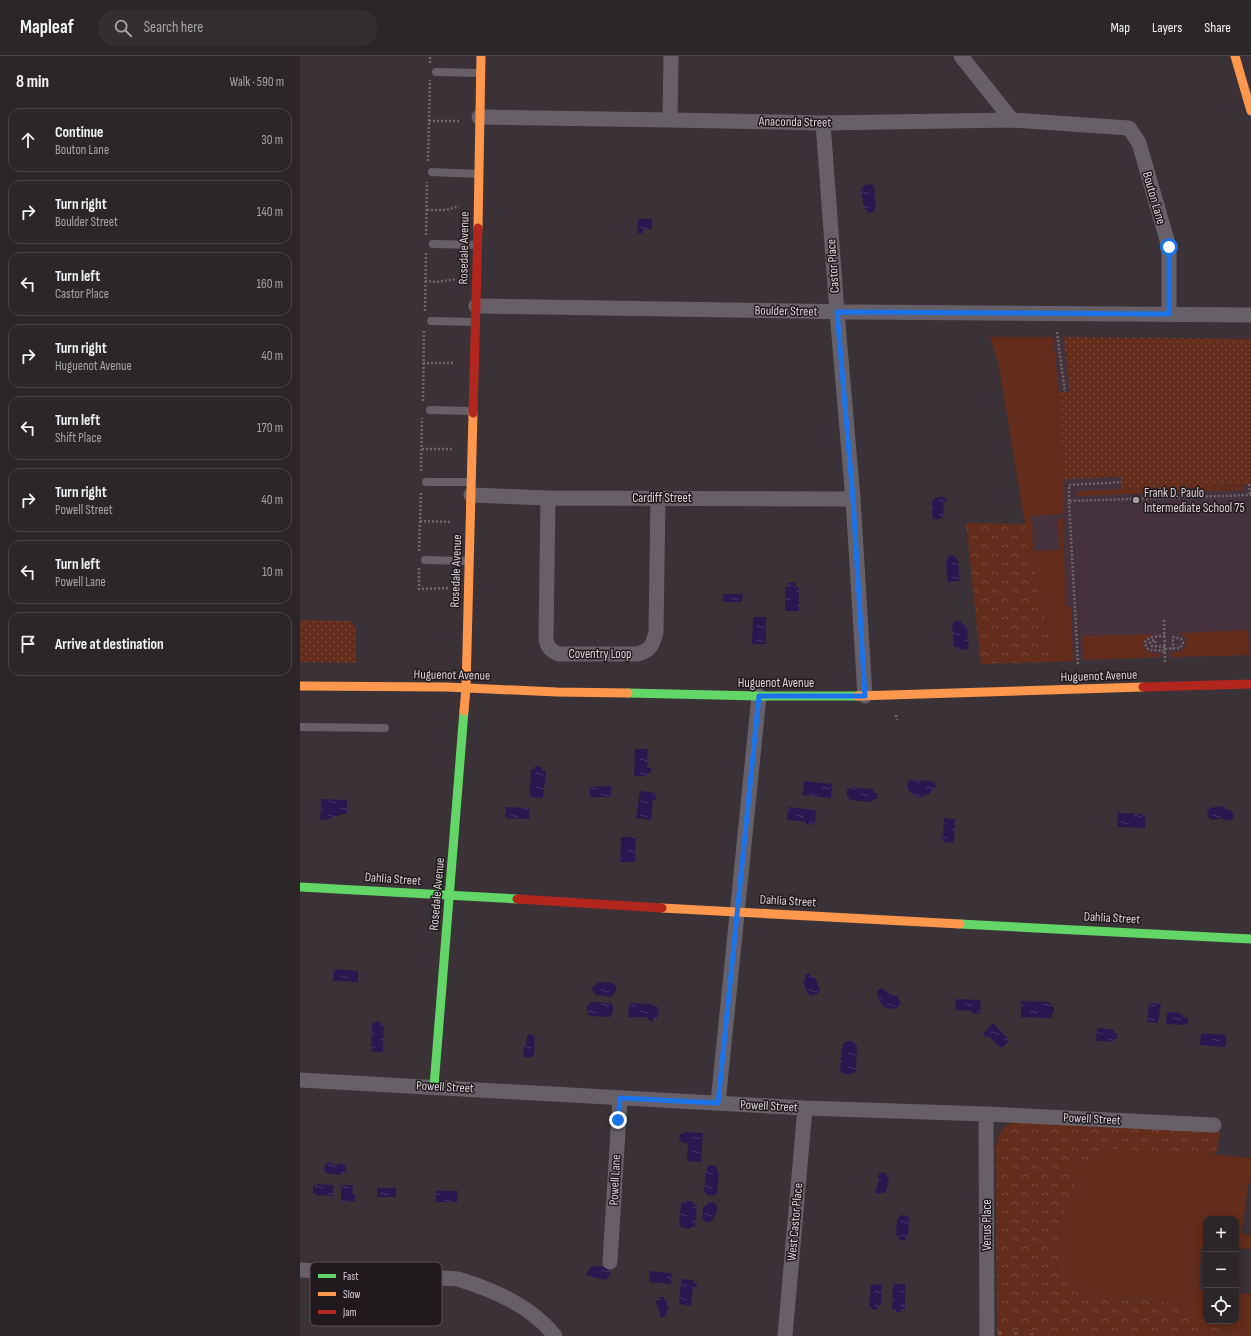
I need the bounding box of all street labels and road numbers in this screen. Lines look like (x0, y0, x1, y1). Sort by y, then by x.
street label: Anaconda Street (758, 113, 831, 131)
street label: Bouton Lane (1139, 170, 1169, 226)
street label: Rosedale Avenue (455, 211, 473, 285)
street label: Castor Place (823, 238, 843, 294)
street label: Boulder Street (754, 302, 818, 320)
street label: Cardiff Street (632, 490, 692, 506)
street label: Rosedale Avenue (447, 534, 465, 608)
street label: Coventry Loop (568, 646, 632, 662)
street label: Huguenot Avenue (414, 666, 490, 684)
street label: Huguenot Avenue (1060, 667, 1138, 685)
street label: Huguenot Avenue (738, 675, 814, 691)
street label: Rosedale Avenue (426, 857, 448, 931)
street label: Dahlia Street (364, 869, 422, 889)
street label: Dahlia Street (759, 892, 817, 910)
street label: Dahlia Street (1083, 909, 1141, 927)
street label: Powell Street (416, 1078, 474, 1096)
street label: Powell Street (740, 1097, 798, 1115)
street label: Powell Street (1063, 1110, 1121, 1128)
street label: Powell Lane (606, 1154, 624, 1206)
street label: West Castor Place (784, 1182, 806, 1262)
street label: Venus Place (979, 1199, 995, 1251)

